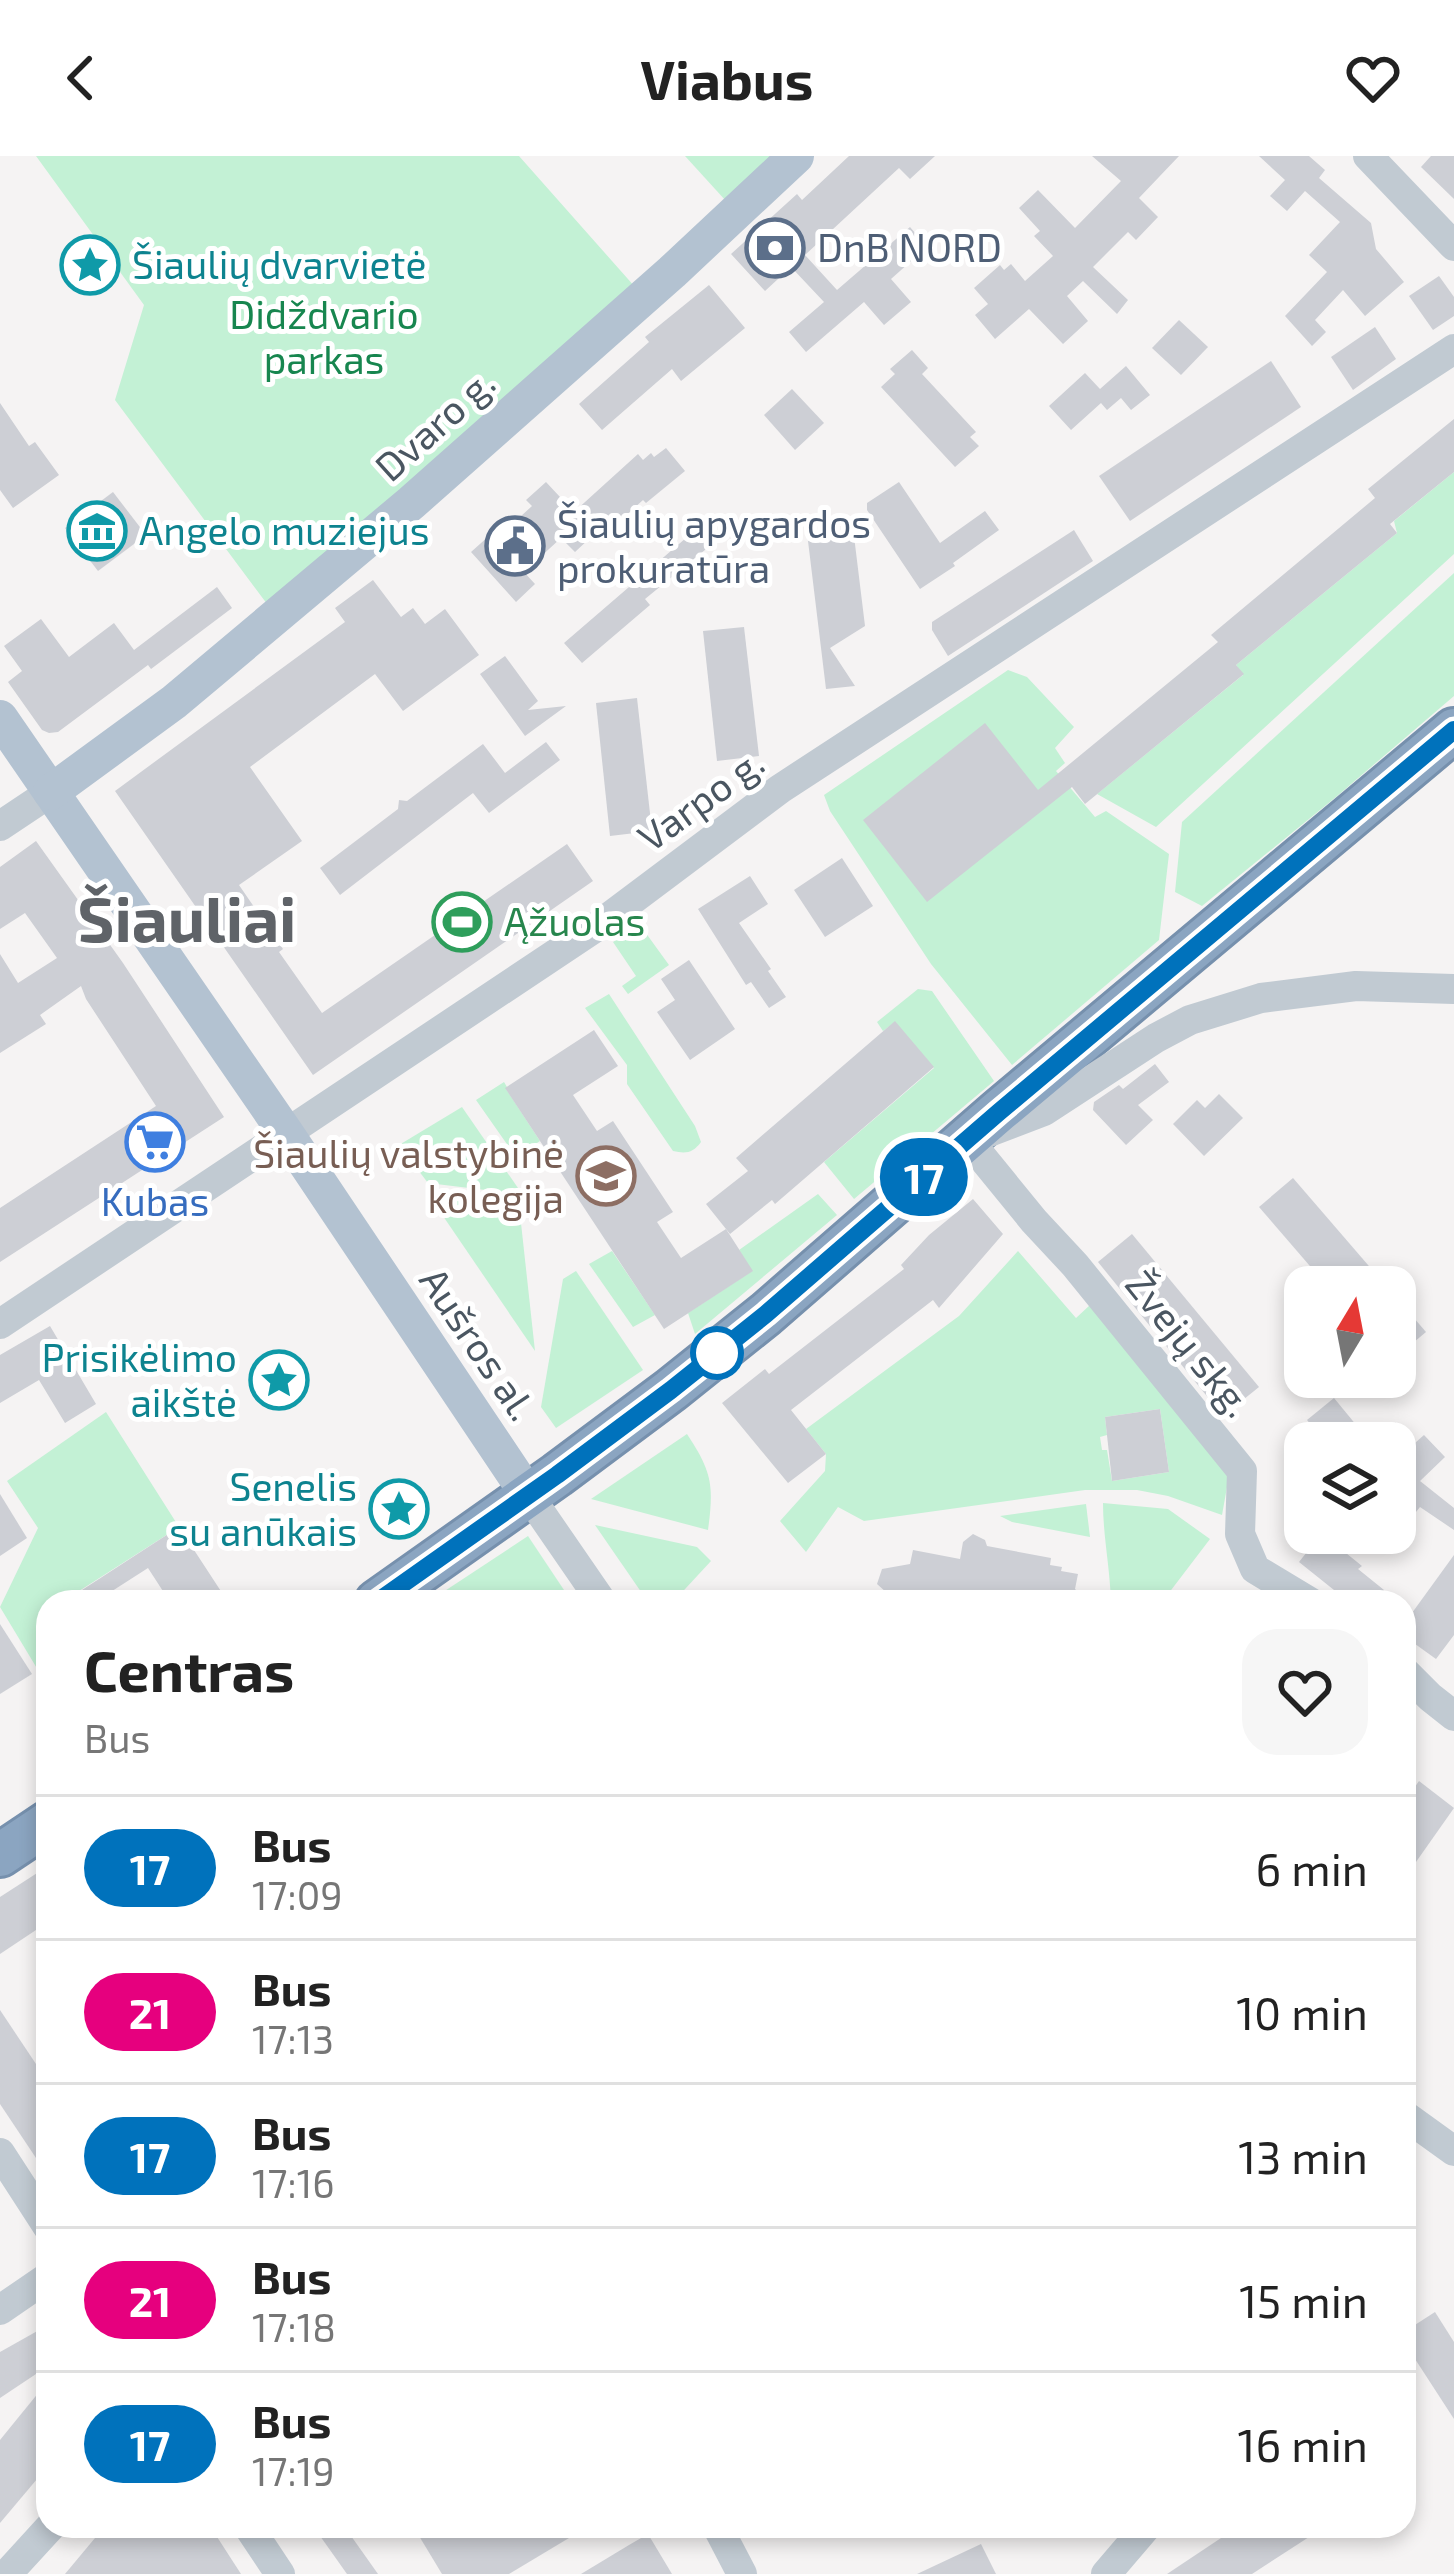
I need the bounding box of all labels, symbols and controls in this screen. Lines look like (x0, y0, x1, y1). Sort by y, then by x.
icon: back (48, 45, 114, 111)
icon: heart (1340, 45, 1406, 111)
text: Viabus (640, 46, 814, 111)
bank icon: DnB NORD (744, 217, 806, 279)
place label: DnB NORD (817, 223, 1002, 270)
place icon: Šiaulių dvarvietė (59, 234, 121, 296)
place label: Šiaulių dvarvietė (132, 240, 426, 287)
park label: Didždvario parkas (229, 290, 419, 382)
street label: Dvaro g. (365, 358, 503, 490)
place label: Šiaulių apygardos prokuratūra (557, 499, 871, 591)
museum icon: Angelo muziejus (66, 500, 128, 562)
place label: Angelo muziejus (139, 506, 430, 553)
public building icon: Šiaulių apygardos prokuratūra (484, 515, 546, 577)
street label: Varpo g. (628, 737, 772, 860)
district label: Šiauliai (78, 879, 296, 955)
sports icon: Ąžuolas (431, 891, 493, 953)
place label: Ąžuolas (504, 897, 645, 944)
supermarket icon: Kubas (124, 1111, 186, 1173)
place label: Šiaulių valstybinė kolegija (253, 1129, 564, 1221)
line badge: 17 (870, 1138, 978, 1216)
school or university icon: Šiaulių valstybinė kolegija (575, 1145, 637, 1207)
text: 17 (904, 1152, 944, 1202)
place label: Kubas (101, 1177, 209, 1224)
street label: Aušros al. (411, 1258, 547, 1428)
street label: Žvejų skg. (1117, 1261, 1263, 1426)
north arrow (1284, 1266, 1416, 1398)
map controls (1284, 1266, 1416, 1554)
unlabelled marker (692, 1328, 742, 1378)
place label: Prisikėlimo aikštė (41, 1333, 237, 1425)
place icon: Prisikėlimo aikštė (248, 1349, 310, 1411)
button: layers (1284, 1422, 1416, 1554)
place label: Senelis su anūkais (169, 1462, 357, 1554)
place icon: Senelis su anūkais (368, 1478, 430, 1540)
button: heart (1242, 1629, 1368, 1755)
text: Centras (84, 1635, 294, 1703)
text: Bus (84, 1714, 150, 1761)
text: Bus (252, 1817, 331, 1871)
text: 6 min (1255, 1841, 1368, 1895)
text: 17 (130, 1843, 170, 1893)
text: 17:09 (252, 1871, 343, 1918)
text: Bus (252, 1961, 331, 2015)
text: 10 min (1236, 1985, 1368, 2039)
text: 21 (129, 1987, 171, 2037)
text: 17:13 (252, 2015, 334, 2062)
text: Bus (252, 2105, 331, 2159)
text: 13 min (1238, 2129, 1368, 2183)
text: 17 (130, 2131, 170, 2181)
text: 17:16 (252, 2159, 335, 2206)
text: Bus (252, 2249, 331, 2303)
text: 15 min (1239, 2273, 1368, 2327)
text: 21 (129, 2275, 171, 2325)
text: 17:18 (252, 2303, 336, 2350)
text: Bus (252, 2393, 331, 2447)
text: 16 min (1238, 2417, 1368, 2471)
text: 17 (130, 2419, 170, 2469)
text: 17:19 (252, 2447, 335, 2494)

